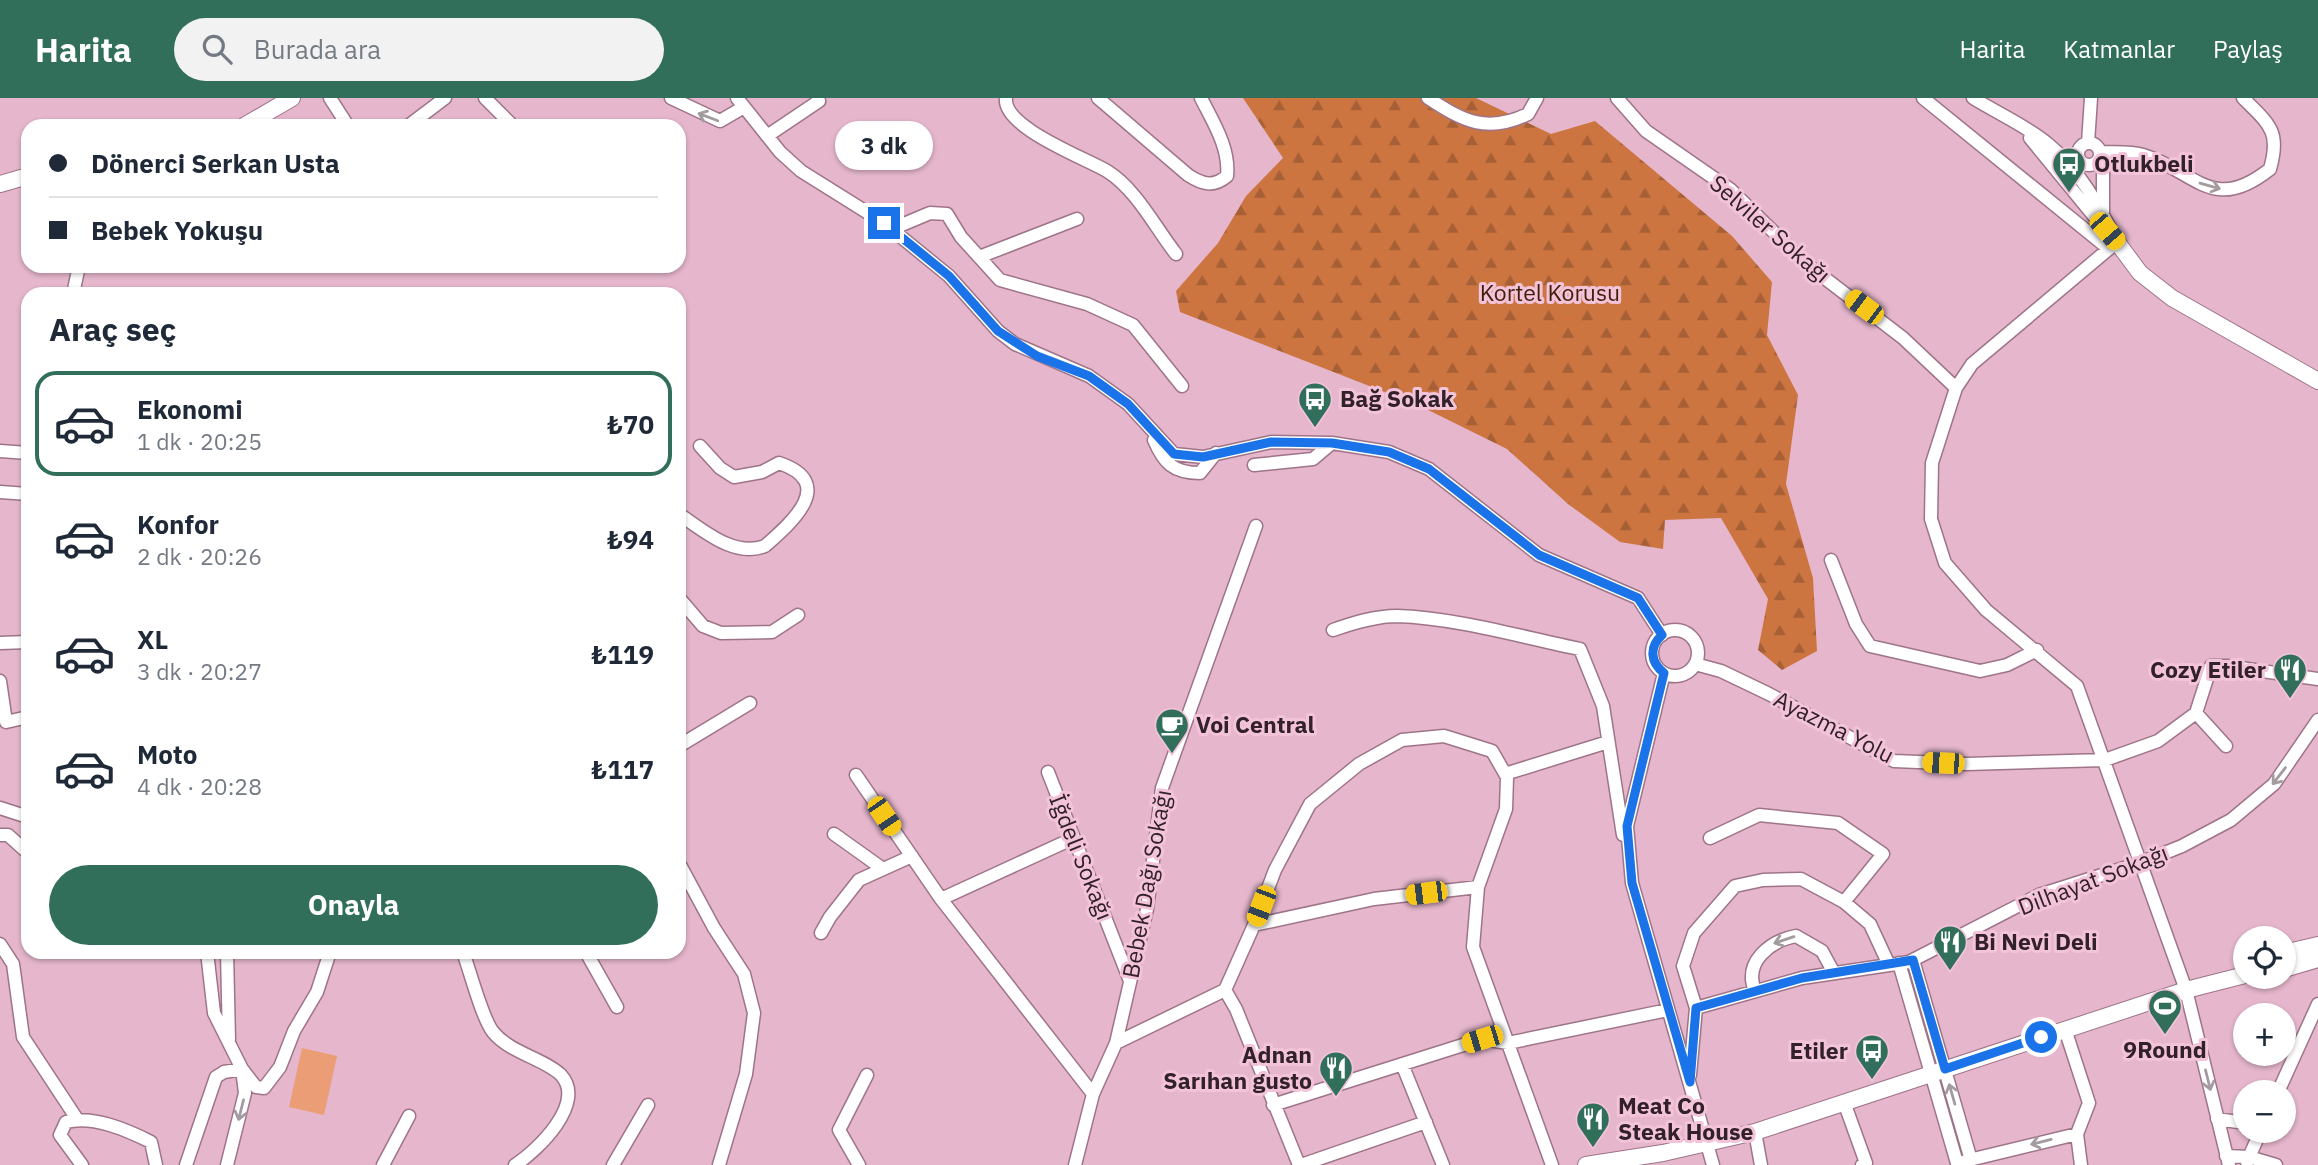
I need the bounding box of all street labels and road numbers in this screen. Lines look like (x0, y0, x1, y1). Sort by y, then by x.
street label: Selviler Sokağı (1704, 168, 1837, 289)
street label: Ayazma Yolu (1769, 683, 1900, 769)
street label: Bebek Dağı Sokağı (1115, 787, 1177, 980)
street label: İğdeli Sokağı (1043, 789, 1121, 924)
street label: Dilhayat Sokağı (2013, 837, 2172, 921)

